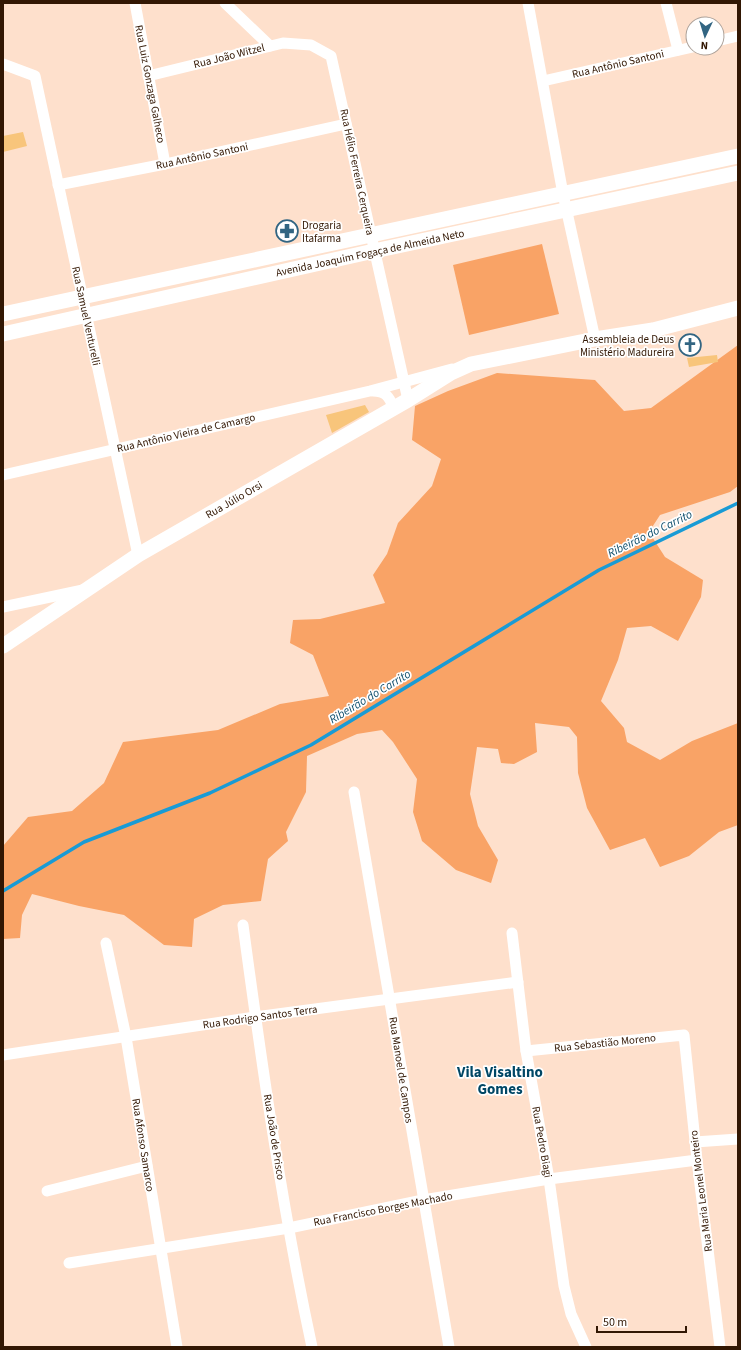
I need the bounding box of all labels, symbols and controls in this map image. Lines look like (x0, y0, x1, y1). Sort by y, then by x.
north arrow (685, 16, 725, 56)
street label: Rua Luiz Gonzaga Galheco (131, 24, 169, 144)
text: N (700, 38, 709, 53)
street label: Rua João Witzel (192, 40, 266, 72)
street label: Rua Antônio Santoni (570, 46, 666, 82)
street label: Rua Hélio Ferreira Cerqueira (336, 107, 378, 237)
street label: Rua Antônio Santoni (154, 139, 250, 173)
pharmacy icon: Drogaria Itafarma (274, 218, 300, 244)
place label: Drogaria Itafarma (302, 218, 341, 246)
street label: Avenida Joaquim Fogaça de Almeida Neto (274, 226, 466, 280)
street label: Rua Samuel Venturelli (68, 265, 104, 367)
place label: Assembleia de Deus Ministério Madureira (580, 332, 674, 360)
church icon: Assembleia de Deus Ministério Madureira (677, 332, 703, 358)
street label: Rua Antônio Vieira de Camargo (115, 410, 257, 456)
street label: Rua Júlio Orsi (203, 478, 265, 522)
water label: Ribeirão do Carrito (605, 506, 695, 562)
water label: Ribeirão do Carrito (326, 666, 414, 728)
street label: Rua Rodrigo Santos Terra (202, 1002, 318, 1032)
street label: Rua Manoel de Campos (385, 1016, 417, 1125)
street label: Rua Sebastião Moreno (553, 1030, 657, 1056)
district label: Vila Visaltino Gomes (456, 1062, 543, 1100)
street label: Rua João de Prisco (260, 1093, 288, 1181)
street label: Rua Afonso Samarco (128, 1097, 158, 1193)
street label: Rua Pedro Biagi (528, 1105, 556, 1179)
street label: Rua Maria Leonel Monteiro (686, 1129, 716, 1253)
street label: Rua Francisco Borges Machado (312, 1188, 454, 1230)
scale bar (597, 1308, 686, 1334)
text: 50 m (603, 1314, 627, 1331)

